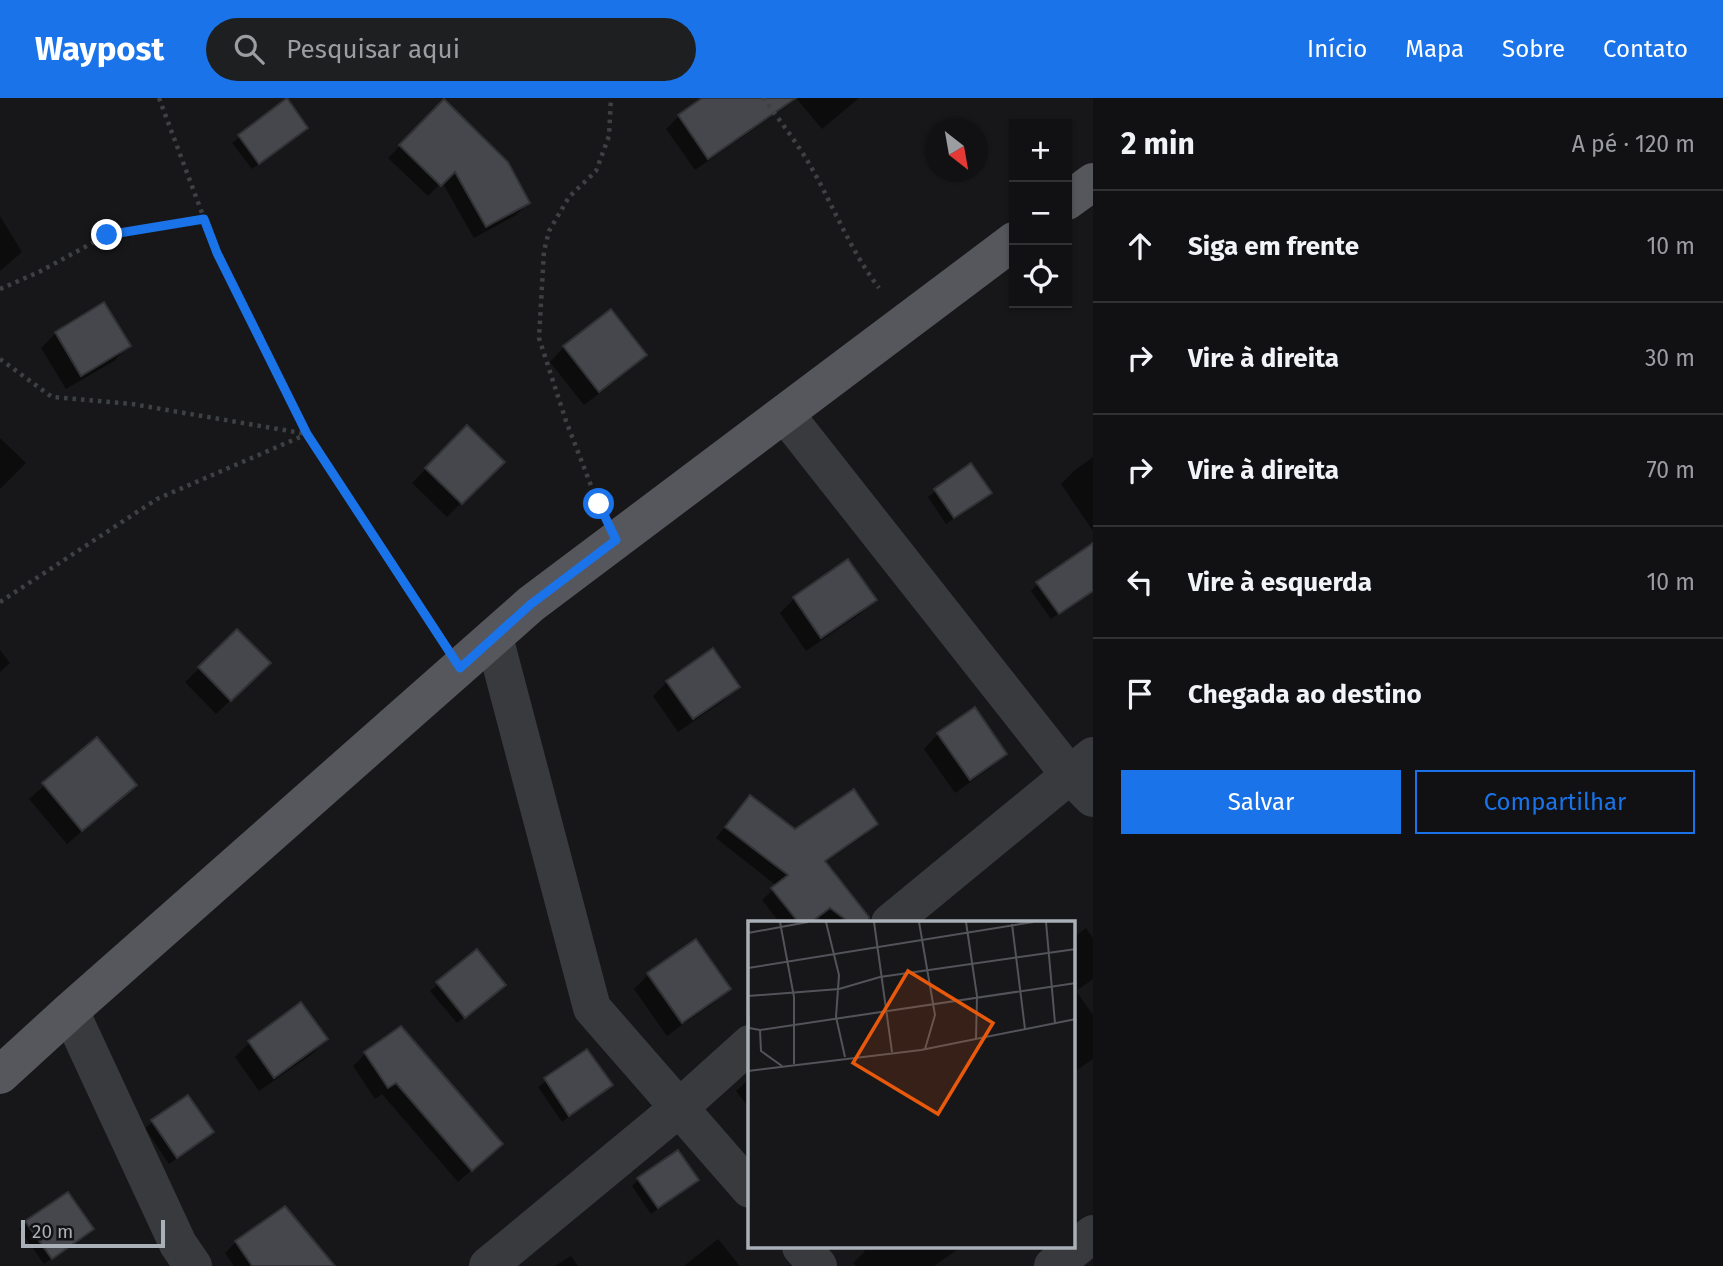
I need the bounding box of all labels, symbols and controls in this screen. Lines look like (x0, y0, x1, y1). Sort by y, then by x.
search box (206, 18, 696, 81)
text: Waypost (35, 29, 164, 69)
icon: search (230, 30, 268, 68)
text: Pesquisar aqui (286, 34, 460, 65)
text: Início (1307, 35, 1367, 63)
text: Mapa (1405, 35, 1464, 63)
text: Sobre (1502, 35, 1565, 63)
text: Contato (1603, 35, 1688, 63)
north arrow (925, 119, 988, 182)
map controls (1009, 119, 1072, 308)
button: + (1009, 119, 1072, 182)
text: 2 min (1121, 126, 1195, 162)
text: A pé · 120 m (1572, 130, 1695, 158)
button: − (1009, 182, 1072, 245)
route end (91, 219, 122, 250)
icon: ahead (1121, 227, 1159, 265)
text: Siga em frente (1188, 231, 1359, 262)
text: 10 m (1646, 232, 1695, 260)
button: locate (1009, 245, 1072, 308)
icon: right (1121, 339, 1159, 377)
text: Vire à direita (1188, 343, 1339, 374)
text: 30 m (1645, 344, 1695, 372)
icon: right (1121, 451, 1159, 489)
text: Vire à direita (1188, 455, 1339, 486)
text: 70 m (1646, 456, 1695, 484)
route start (583, 488, 614, 519)
icon: left (1121, 563, 1159, 601)
text: Vire à esquerda (1188, 567, 1372, 598)
text: 10 m (1646, 568, 1695, 596)
icon: arrive (1121, 675, 1159, 713)
text: Chegada ao destino (1188, 679, 1422, 710)
button: Salvar (1121, 770, 1401, 834)
button: Compartilhar (1415, 770, 1695, 834)
inset map (748, 921, 1076, 1248)
scale bar (21, 1217, 164, 1249)
text: 20 m (32, 1220, 73, 1243)

